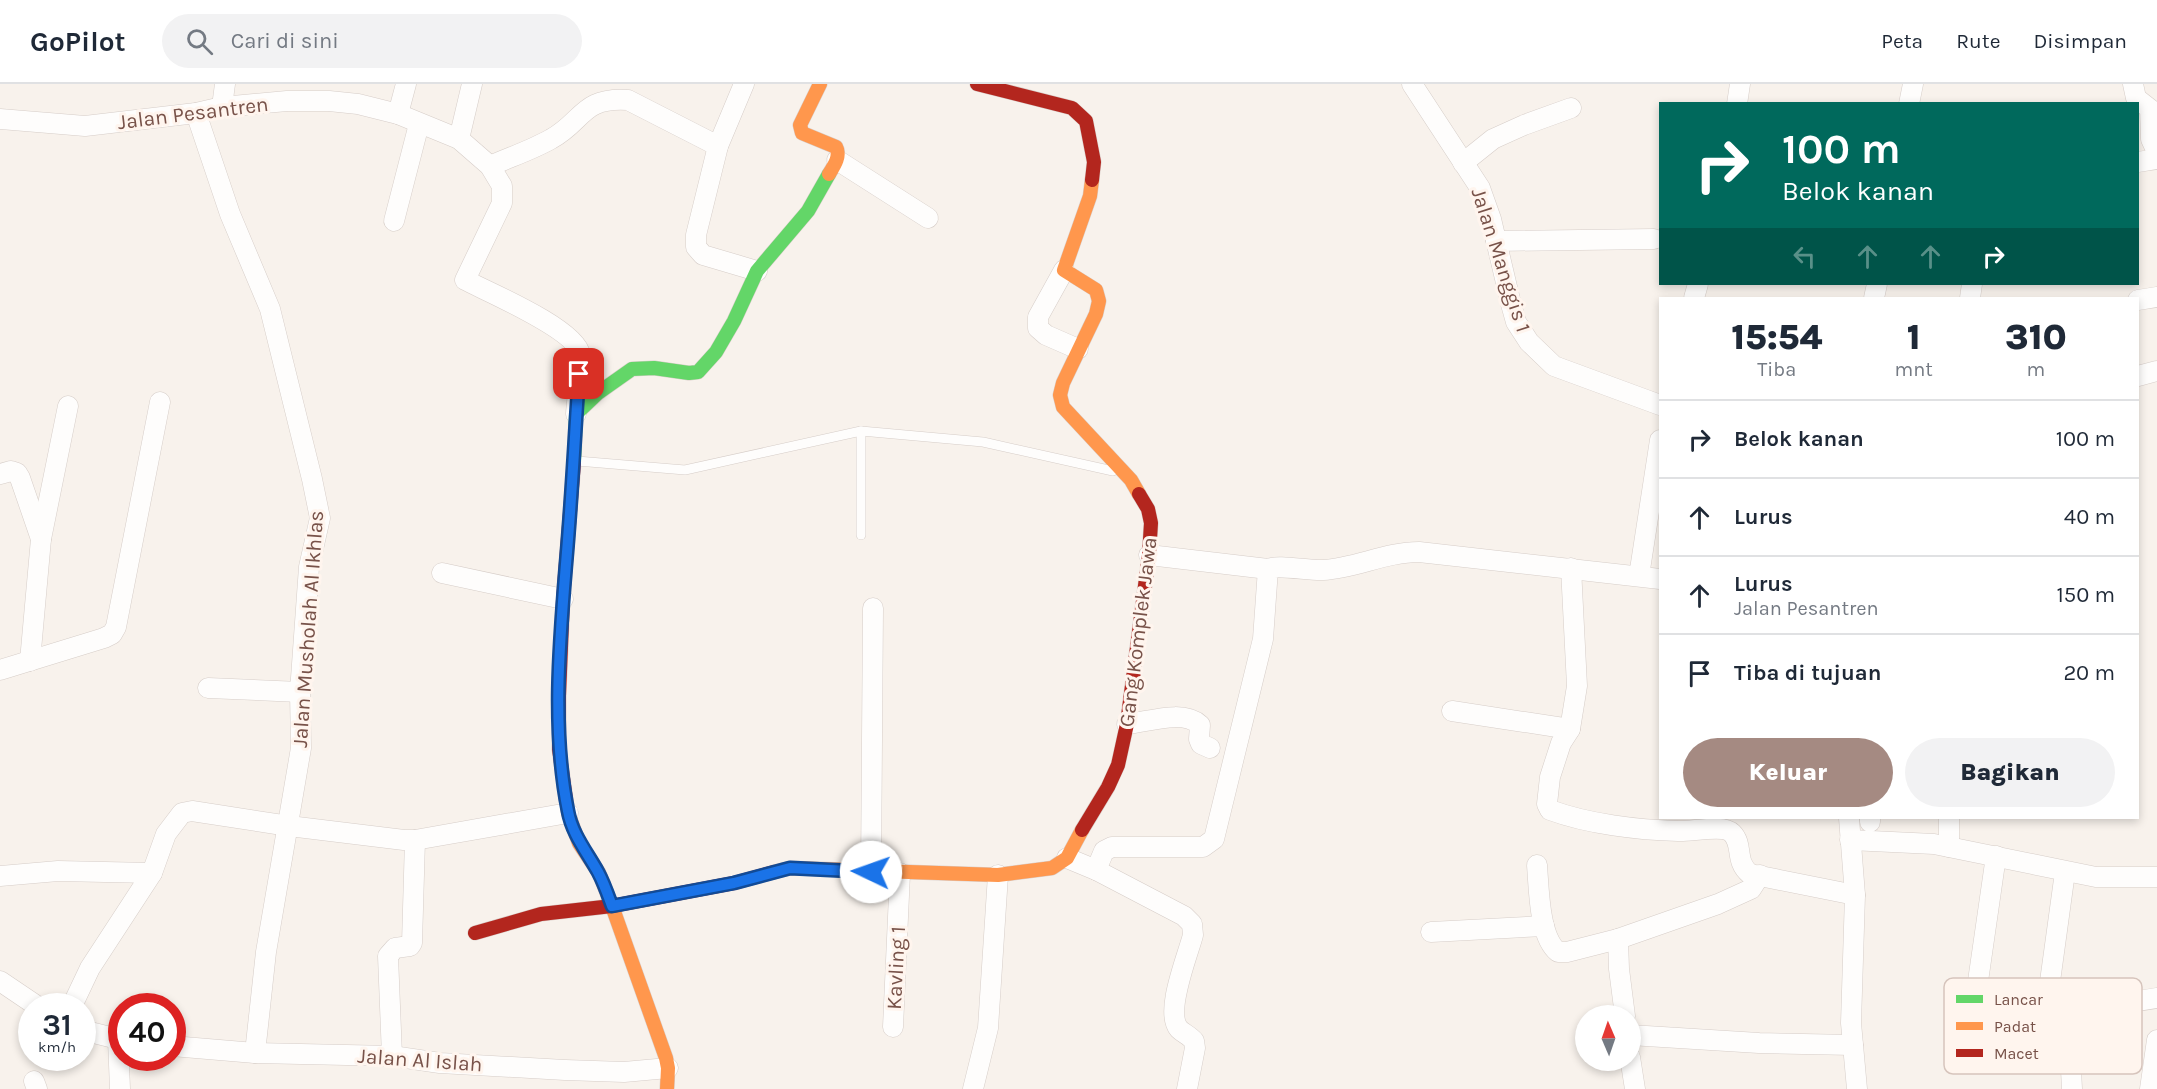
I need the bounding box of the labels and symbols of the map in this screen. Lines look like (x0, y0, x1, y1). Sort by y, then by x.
street label: Jalan Pesantren (116, 92, 270, 134)
street label: Jalan Manggis 1 (1466, 185, 1536, 335)
pin (553, 348, 604, 399)
street label: Jalan Musholah Al Ikhlas (288, 510, 328, 748)
street label: Gang Komplek Jawa (1114, 536, 1162, 728)
position arrow (839, 840, 903, 904)
street label: Kavling 1 (882, 926, 910, 1010)
legend (1944, 978, 2142, 1074)
text: Lancar (1994, 990, 2043, 1009)
speed limit sign: 40 (108, 993, 186, 1071)
north arrow (1575, 1005, 1641, 1071)
text: Padat (1994, 1017, 2036, 1036)
street label: Jalan Al Islah (357, 1044, 483, 1076)
text: Macet (1994, 1044, 2039, 1063)

